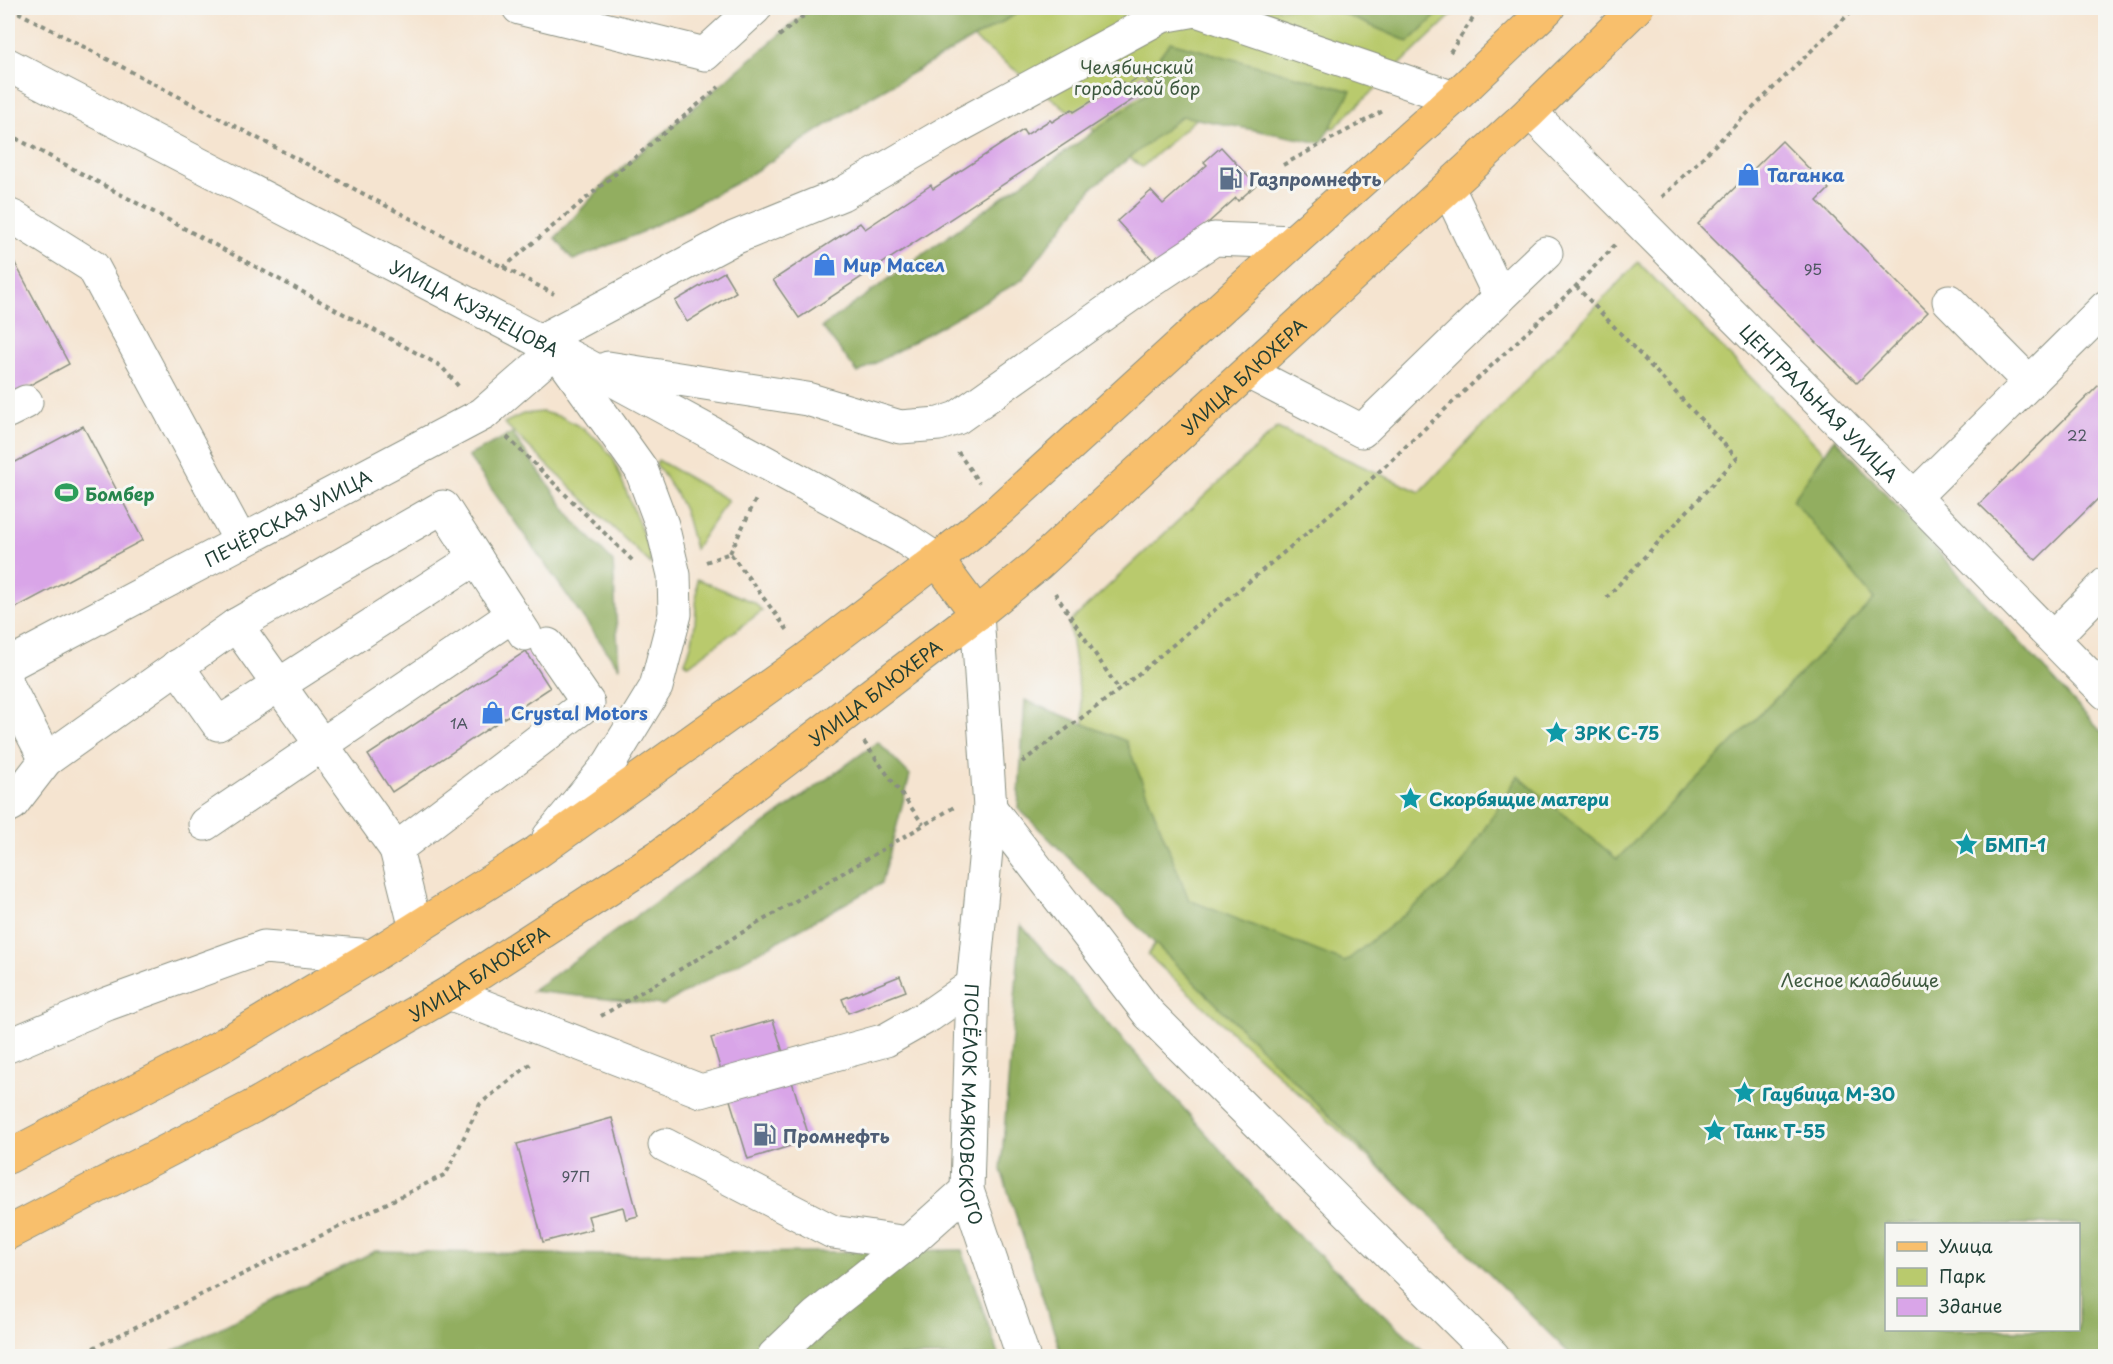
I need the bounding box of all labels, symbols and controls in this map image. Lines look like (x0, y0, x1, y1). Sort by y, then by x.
park label: Челябинский городской бор (1074, 53, 1200, 101)
shop icon: Таганка (1736, 161, 1762, 187)
place label: Таганка (1767, 161, 1845, 188)
fuel station icon: Газпромнефть (1218, 165, 1244, 191)
place label: Газпромнефть (1249, 165, 1382, 192)
shop icon: Мир Масел (812, 251, 838, 277)
place label: Мир Масел (843, 251, 945, 278)
street label: УЛИЦА КУЗНЕЦОВА (386, 252, 564, 362)
house number: 95 (1804, 257, 1822, 280)
street label: УЛИЦА БЛЮХЕРА (1175, 311, 1312, 440)
street label: ЦЕНТРАЛЬНАЯ УЛИЦА (1734, 317, 1905, 488)
house number: 22 (2067, 423, 2087, 446)
street label: ПЕЧЁРСКАЯ УЛИЦА (199, 462, 376, 573)
sports icon: Бомбер (54, 480, 80, 506)
place label: Бомбер (85, 480, 155, 507)
street label: УЛИЦА БЛЮХЕРА (802, 632, 947, 752)
shop icon: Crystal Motors (480, 699, 506, 725)
place label: Crystal Motors (511, 699, 648, 726)
house number: 1А (450, 711, 468, 734)
place icon: ЗРК С-75 (1544, 719, 1570, 745)
place label: ЗРК С-75 (1574, 719, 1659, 746)
place icon: Скорбящие матери (1398, 785, 1424, 811)
place label: Скорбящие матери (1429, 785, 1609, 812)
place icon: БМП-1 (1954, 831, 1980, 857)
place label: БМП-1 (1985, 831, 2046, 858)
street label: УЛИЦА БЛЮХЕРА (403, 918, 554, 1027)
park label: Лесное кладбище (1781, 966, 1939, 993)
street label: ПОСЁЛОК МАЯКОВСКОГО (954, 983, 991, 1228)
place icon: Гаубица М-30 (1731, 1080, 1757, 1106)
place label: Гаубица М-30 (1762, 1080, 1895, 1107)
place icon: Танк Т-55 (1702, 1117, 1728, 1143)
place label: Танк Т-55 (1733, 1117, 1826, 1144)
fuel station icon: Промнефть (752, 1122, 778, 1148)
place label: Промнефть (783, 1122, 890, 1149)
house number: 97П (562, 1164, 591, 1187)
legend (1885, 1223, 2080, 1331)
text: Улица (1939, 1232, 1993, 1259)
text: Парк (1939, 1262, 1986, 1289)
text: Здание (1939, 1292, 2002, 1319)

